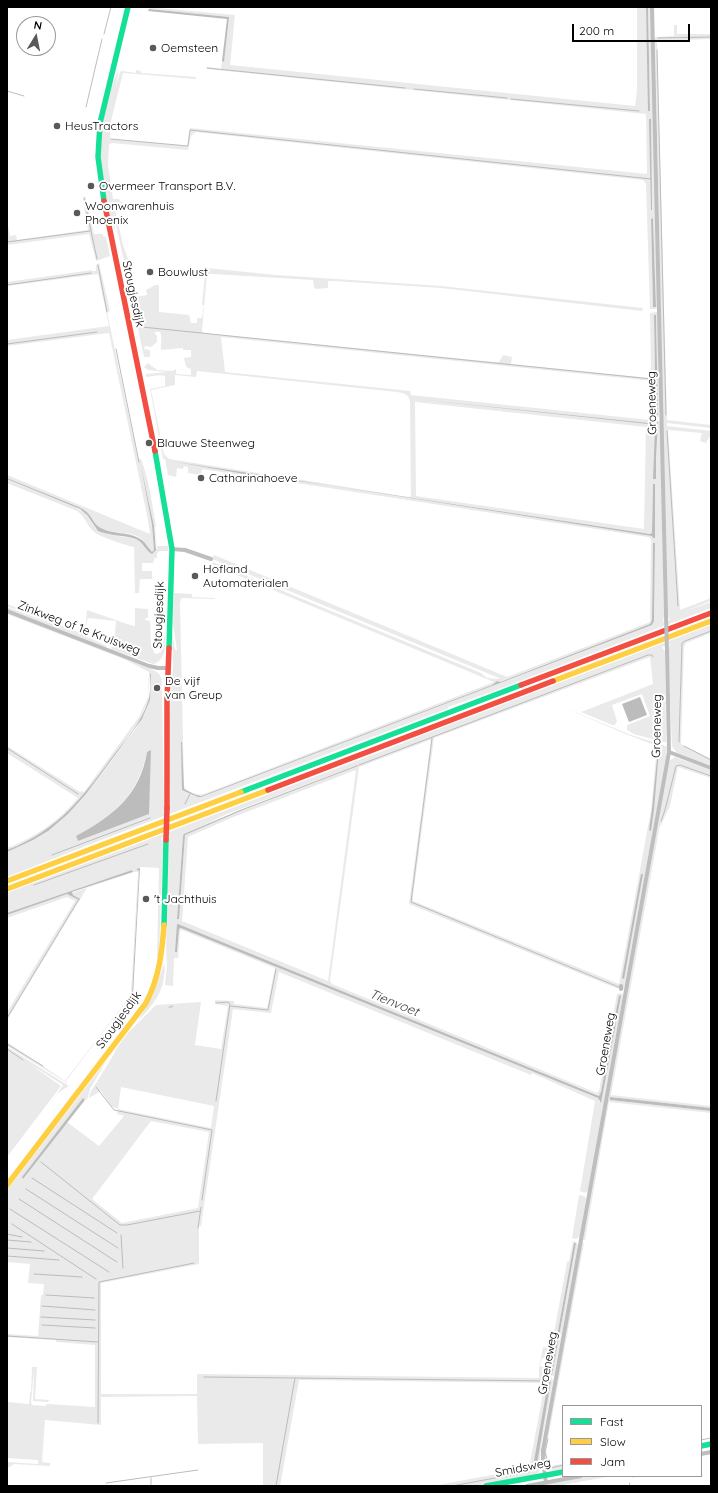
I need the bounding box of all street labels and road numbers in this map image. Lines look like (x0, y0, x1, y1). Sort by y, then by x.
street label: Stougjesdijk (119, 260, 147, 328)
street label: Groeneweg (644, 371, 660, 435)
street label: Stougjesdijk (151, 581, 167, 649)
street label: Zinkweg of 1e Kruisweg (16, 598, 142, 658)
street label: Groeneweg (649, 694, 665, 758)
street label: Stougjesdijk (93, 988, 145, 1052)
street label: Groeneweg (593, 1011, 619, 1077)
street label: Groeneweg (535, 1330, 561, 1396)
street label: Smidsweg (494, 1456, 552, 1480)

